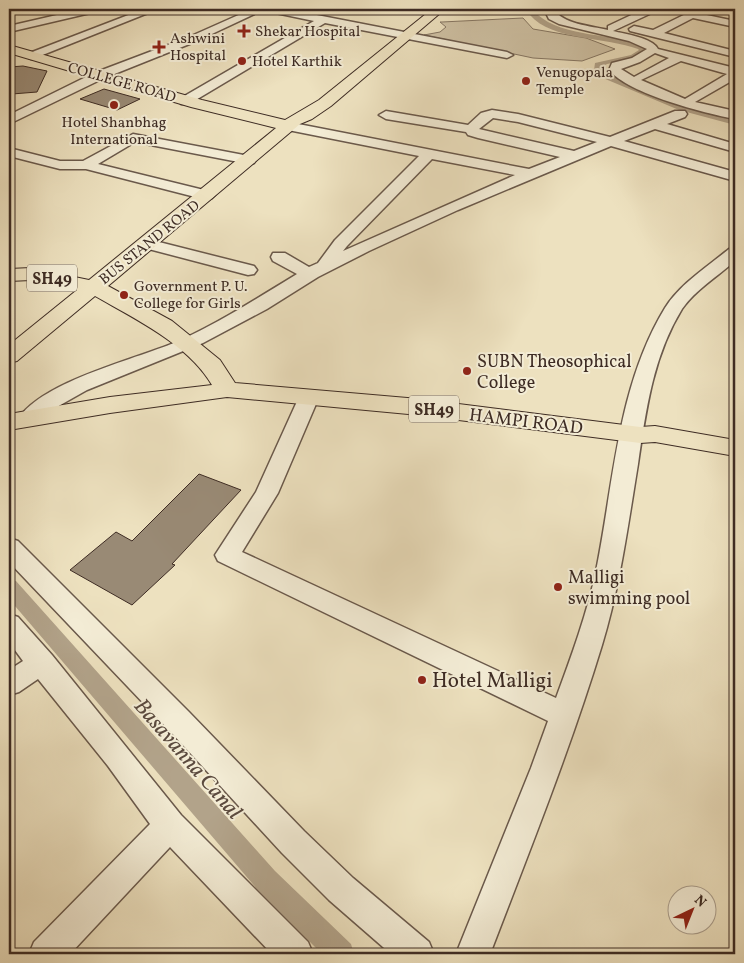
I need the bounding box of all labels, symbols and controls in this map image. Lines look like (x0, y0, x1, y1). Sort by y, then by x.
place label: Shekar Hospital (255, 22, 360, 43)
marker: Shekar Hospital (237, 24, 251, 38)
place label: Ashwini Hospital (170, 29, 226, 67)
marker: Ashwini Hospital (152, 40, 166, 54)
place label: Hotel Karthik (252, 52, 342, 73)
marker: Hotel Karthik (236, 55, 248, 67)
street label: COLLEGE ROAD (65, 58, 178, 109)
place label: Venugopala Temple (536, 63, 613, 101)
marker: Venugopala Temple (520, 75, 532, 87)
marker: Hotel Shanbhag International (108, 99, 120, 111)
place label: Hotel Shanbhag International (62, 113, 167, 151)
street label: BUS STAND ROAD (95, 196, 205, 290)
road number: SH49 (27, 264, 77, 292)
place label: Government P. U. College for Girls (134, 277, 248, 315)
marker: Government P. U. College for Girls (118, 289, 130, 301)
place label: SUBN Theosophical College (477, 350, 632, 396)
marker: SUBN Theosophical College (461, 365, 473, 377)
road number: SH49 (409, 396, 459, 422)
street label: HAMPI ROAD (468, 403, 584, 442)
place label: Malligi swimming pool (568, 566, 690, 612)
marker: Malligi swimming pool (552, 581, 564, 593)
place label: Hotel Malligi (432, 667, 553, 696)
marker: Hotel Malligi (416, 674, 428, 686)
water label: Basavanna Canal (126, 692, 249, 827)
north arrow (666, 886, 716, 936)
text: N (690, 891, 710, 912)

